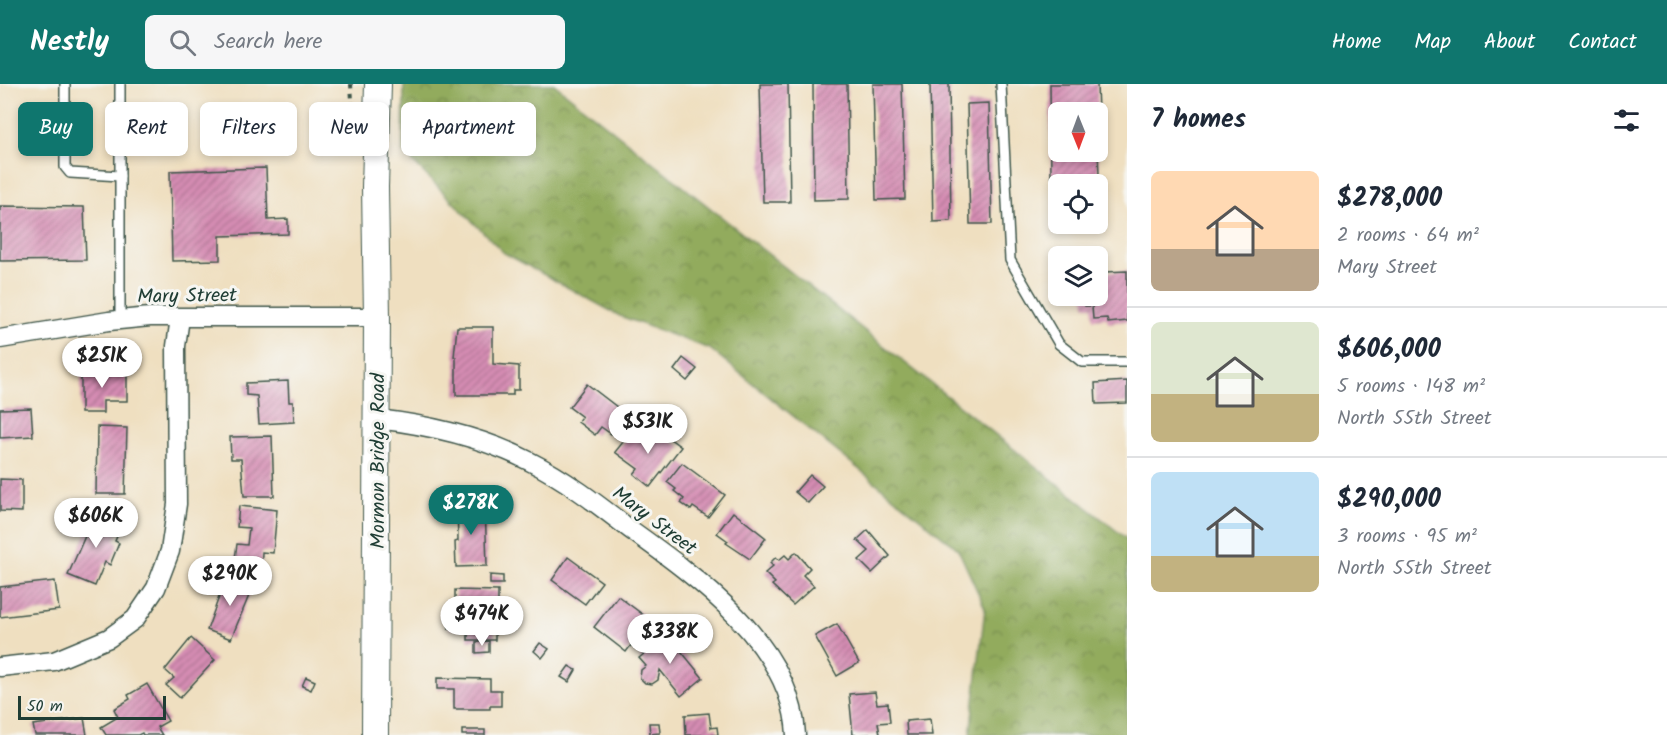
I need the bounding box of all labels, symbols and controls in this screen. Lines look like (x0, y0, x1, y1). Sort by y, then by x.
search box (145, 15, 565, 69)
text: Nestly (30, 20, 109, 65)
text: Search here (214, 25, 323, 60)
icon: search (166, 26, 199, 59)
text: Home (1332, 26, 1381, 59)
text: Map (1414, 26, 1451, 59)
text: About (1484, 26, 1535, 59)
text: Contact (1568, 26, 1637, 59)
text: 7 homes (1151, 99, 1246, 141)
chip: Buy (18, 102, 93, 156)
chip: Rent (105, 102, 188, 156)
chip: Filters (200, 102, 297, 156)
chip: New (309, 102, 389, 156)
chip: Apartment (401, 102, 536, 156)
north arrow (1048, 102, 1108, 162)
map controls (1048, 102, 1108, 306)
icon: filters (1610, 104, 1643, 137)
button: locate (1048, 174, 1108, 234)
text: $278,000 (1337, 178, 1442, 220)
icon: home (1199, 195, 1271, 267)
text: 2 rooms · 64 m² (1337, 220, 1479, 252)
button: layers (1048, 246, 1108, 306)
text: Mary Street (1337, 252, 1437, 284)
street label: Mary Street (137, 280, 238, 314)
text: $606,000 (1337, 329, 1441, 371)
pin: $251K (60, 338, 144, 389)
text: $251K (76, 341, 128, 373)
icon: home (1199, 346, 1271, 418)
text: 5 rooms · 148 m² (1337, 371, 1485, 403)
street label: Mormon Bridge Road (363, 372, 395, 549)
text: North 55th Street (1337, 403, 1491, 435)
pin: $531K (606, 404, 690, 455)
text: $531K (623, 407, 673, 439)
street label: Mary Street (604, 479, 704, 565)
text: $290,000 (1337, 479, 1441, 521)
pin: $278K (429, 485, 513, 536)
text: $278K (443, 488, 499, 520)
icon: home (1199, 496, 1271, 568)
pin: $606K (54, 498, 138, 549)
text: $606K (68, 501, 124, 533)
text: 3 rooms · 95 m² (1337, 521, 1477, 553)
text: North 55th Street (1337, 553, 1491, 585)
pin: $290K (188, 556, 272, 607)
text: $290K (202, 559, 258, 591)
pin: $474K (440, 596, 524, 647)
text: $474K (454, 599, 510, 631)
pin: $338K (628, 614, 712, 665)
text: $338K (641, 617, 699, 649)
scale bar (18, 693, 166, 720)
text: 50 m (27, 694, 63, 719)

